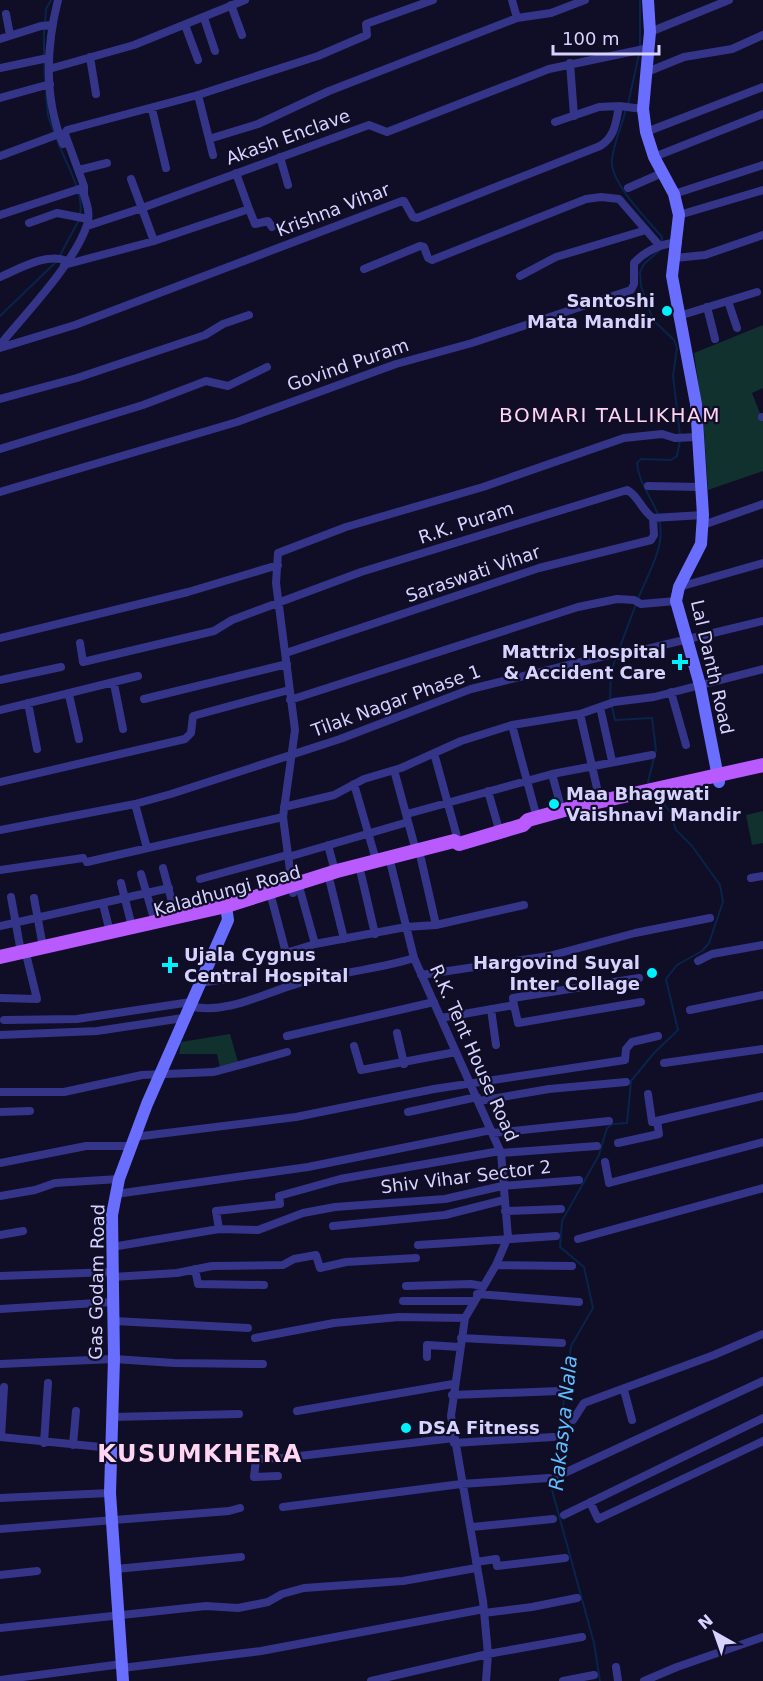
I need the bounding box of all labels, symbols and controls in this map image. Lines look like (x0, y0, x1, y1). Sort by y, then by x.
scale bar (553, 18, 660, 56)
text: 100 m (562, 28, 620, 49)
street label: Akash Enclave (223, 104, 353, 169)
street label: Krishna Vihar (273, 178, 393, 241)
place label: Santoshi Mata Mandir (527, 290, 655, 332)
marker: Santoshi Mata Mandir (660, 304, 674, 318)
street label: Govind Puram (284, 334, 411, 395)
district label: BOMARI TALLIKHAM (499, 403, 721, 427)
street label: R.K. Puram (416, 497, 516, 548)
street label: Saraswati Vihar (403, 541, 543, 606)
street label: Lal Danth Road (687, 598, 738, 736)
place label: Mattrix Hospital & Accident Care (502, 641, 666, 683)
marker: Mattrix Hospital & Accident Care (671, 653, 689, 671)
street label: Tilak Nagar Phase 1 (307, 660, 483, 741)
place label: Maa Bhagwati Vaishnavi Mandir (566, 783, 741, 825)
marker: Maa Bhagwati Vaishnavi Mandir (547, 797, 561, 811)
street label: Kaladhungi Road (151, 861, 303, 920)
place label: Ujala Cygnus Central Hospital (184, 944, 348, 986)
place label: Hargovind Suyal Inter Collage (473, 952, 640, 994)
marker: Ujala Cygnus Central Hospital (161, 956, 179, 974)
street label: R.K. Tent House Road (426, 961, 523, 1144)
marker: Hargovind Suyal Inter Collage (645, 966, 659, 980)
street label: Shiv Vihar Sector 2 (379, 1156, 552, 1197)
street label: Gas Godam Road (85, 1204, 108, 1360)
water label: Rakasya Nala (544, 1354, 582, 1492)
place label: DSA Fitness (418, 1417, 540, 1438)
marker: DSA Fitness (399, 1421, 413, 1435)
district label: KUSUMKHERA (97, 1440, 303, 1468)
north arrow (685, 1603, 745, 1663)
text: N (694, 1610, 717, 1633)

